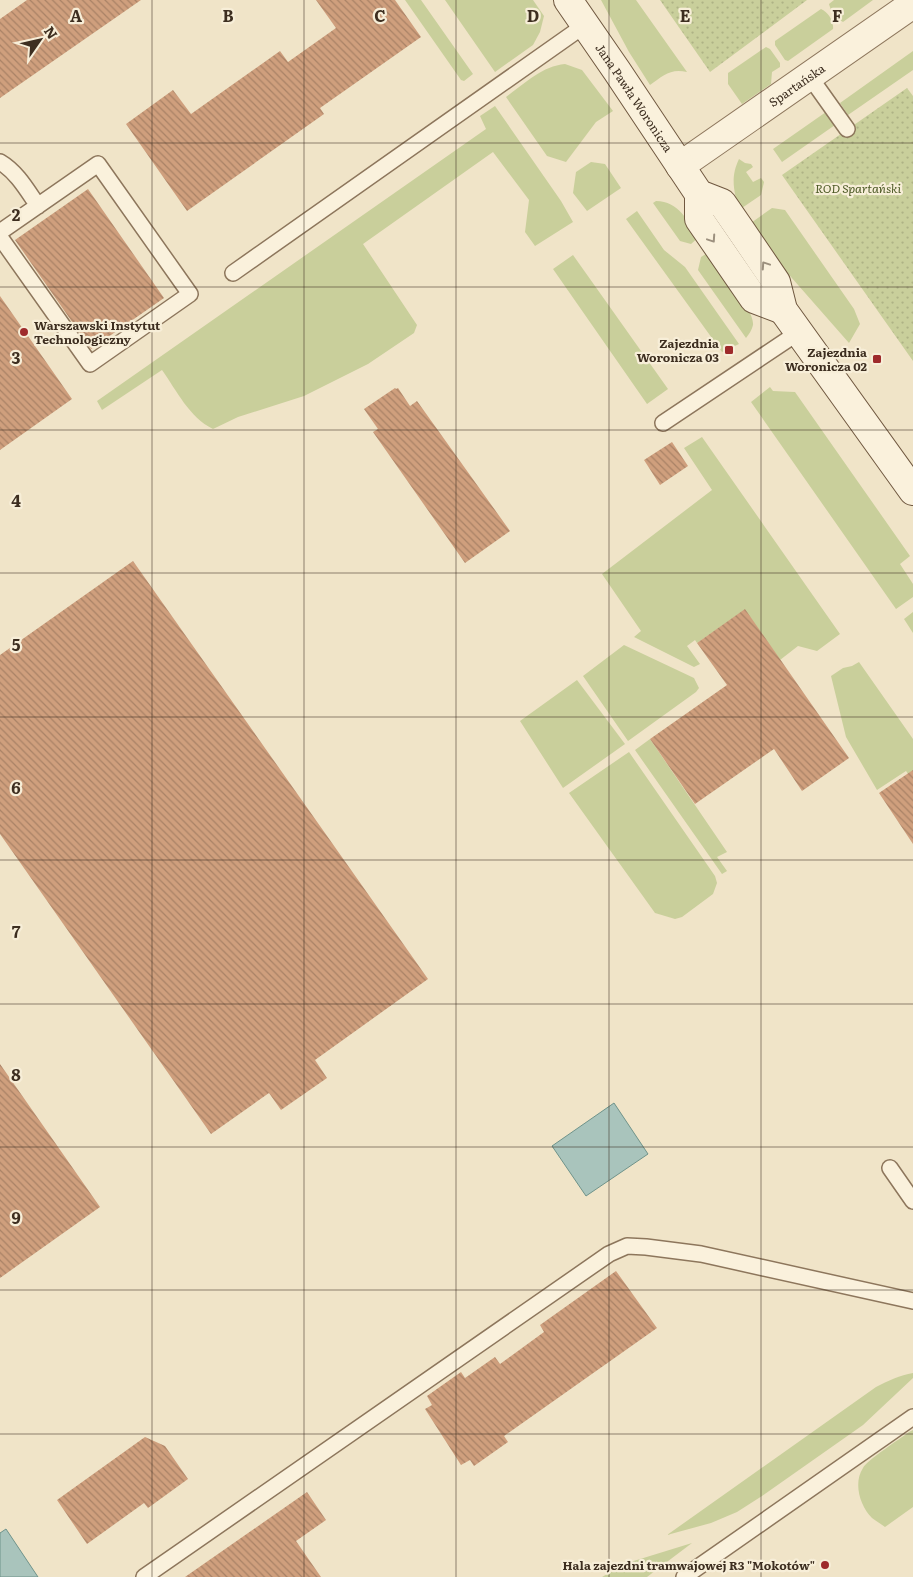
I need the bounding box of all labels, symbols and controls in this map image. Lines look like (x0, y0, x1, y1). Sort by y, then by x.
text: A (70, 3, 82, 27)
text: B (222, 3, 234, 27)
text: C (374, 3, 386, 27)
text: D (527, 3, 539, 27)
text: E (680, 3, 691, 27)
text: F (832, 3, 842, 27)
north arrow (15, 15, 65, 65)
text: N (40, 22, 63, 43)
street label: Jana Pawła Woronicza (591, 40, 678, 156)
street label: Spartańska (765, 59, 829, 111)
park label: ROD Spartański (815, 179, 901, 197)
text: 2 (12, 202, 21, 226)
one-way arrow (706, 233, 715, 243)
one-way arrow (762, 262, 771, 271)
place label: Warszawski Instytut Technologiczny (34, 316, 161, 348)
marker: Warszawski Instytut Technologiczny (18, 326, 30, 338)
place label: Zajezdnia Woronicza 03 (637, 334, 719, 366)
place label: Zajezdnia Woronicza 02 (785, 343, 868, 375)
marker: Zajezdnia Woronicza 03 (723, 344, 735, 356)
text: 3 (12, 345, 21, 369)
marker: Zajezdnia Woronicza 02 (871, 353, 883, 365)
text: 4 (11, 488, 21, 512)
text: 5 (12, 632, 21, 656)
text: 6 (11, 775, 21, 799)
text: 7 (12, 919, 21, 943)
text: 8 (11, 1062, 21, 1086)
text: 9 (11, 1205, 21, 1229)
place label: Hala zajezdni tramwajowej R3 "Mokotów" (563, 1556, 815, 1574)
marker: Hala zajezdni tramwajowej R3 "Mokotów" (819, 1559, 831, 1571)

